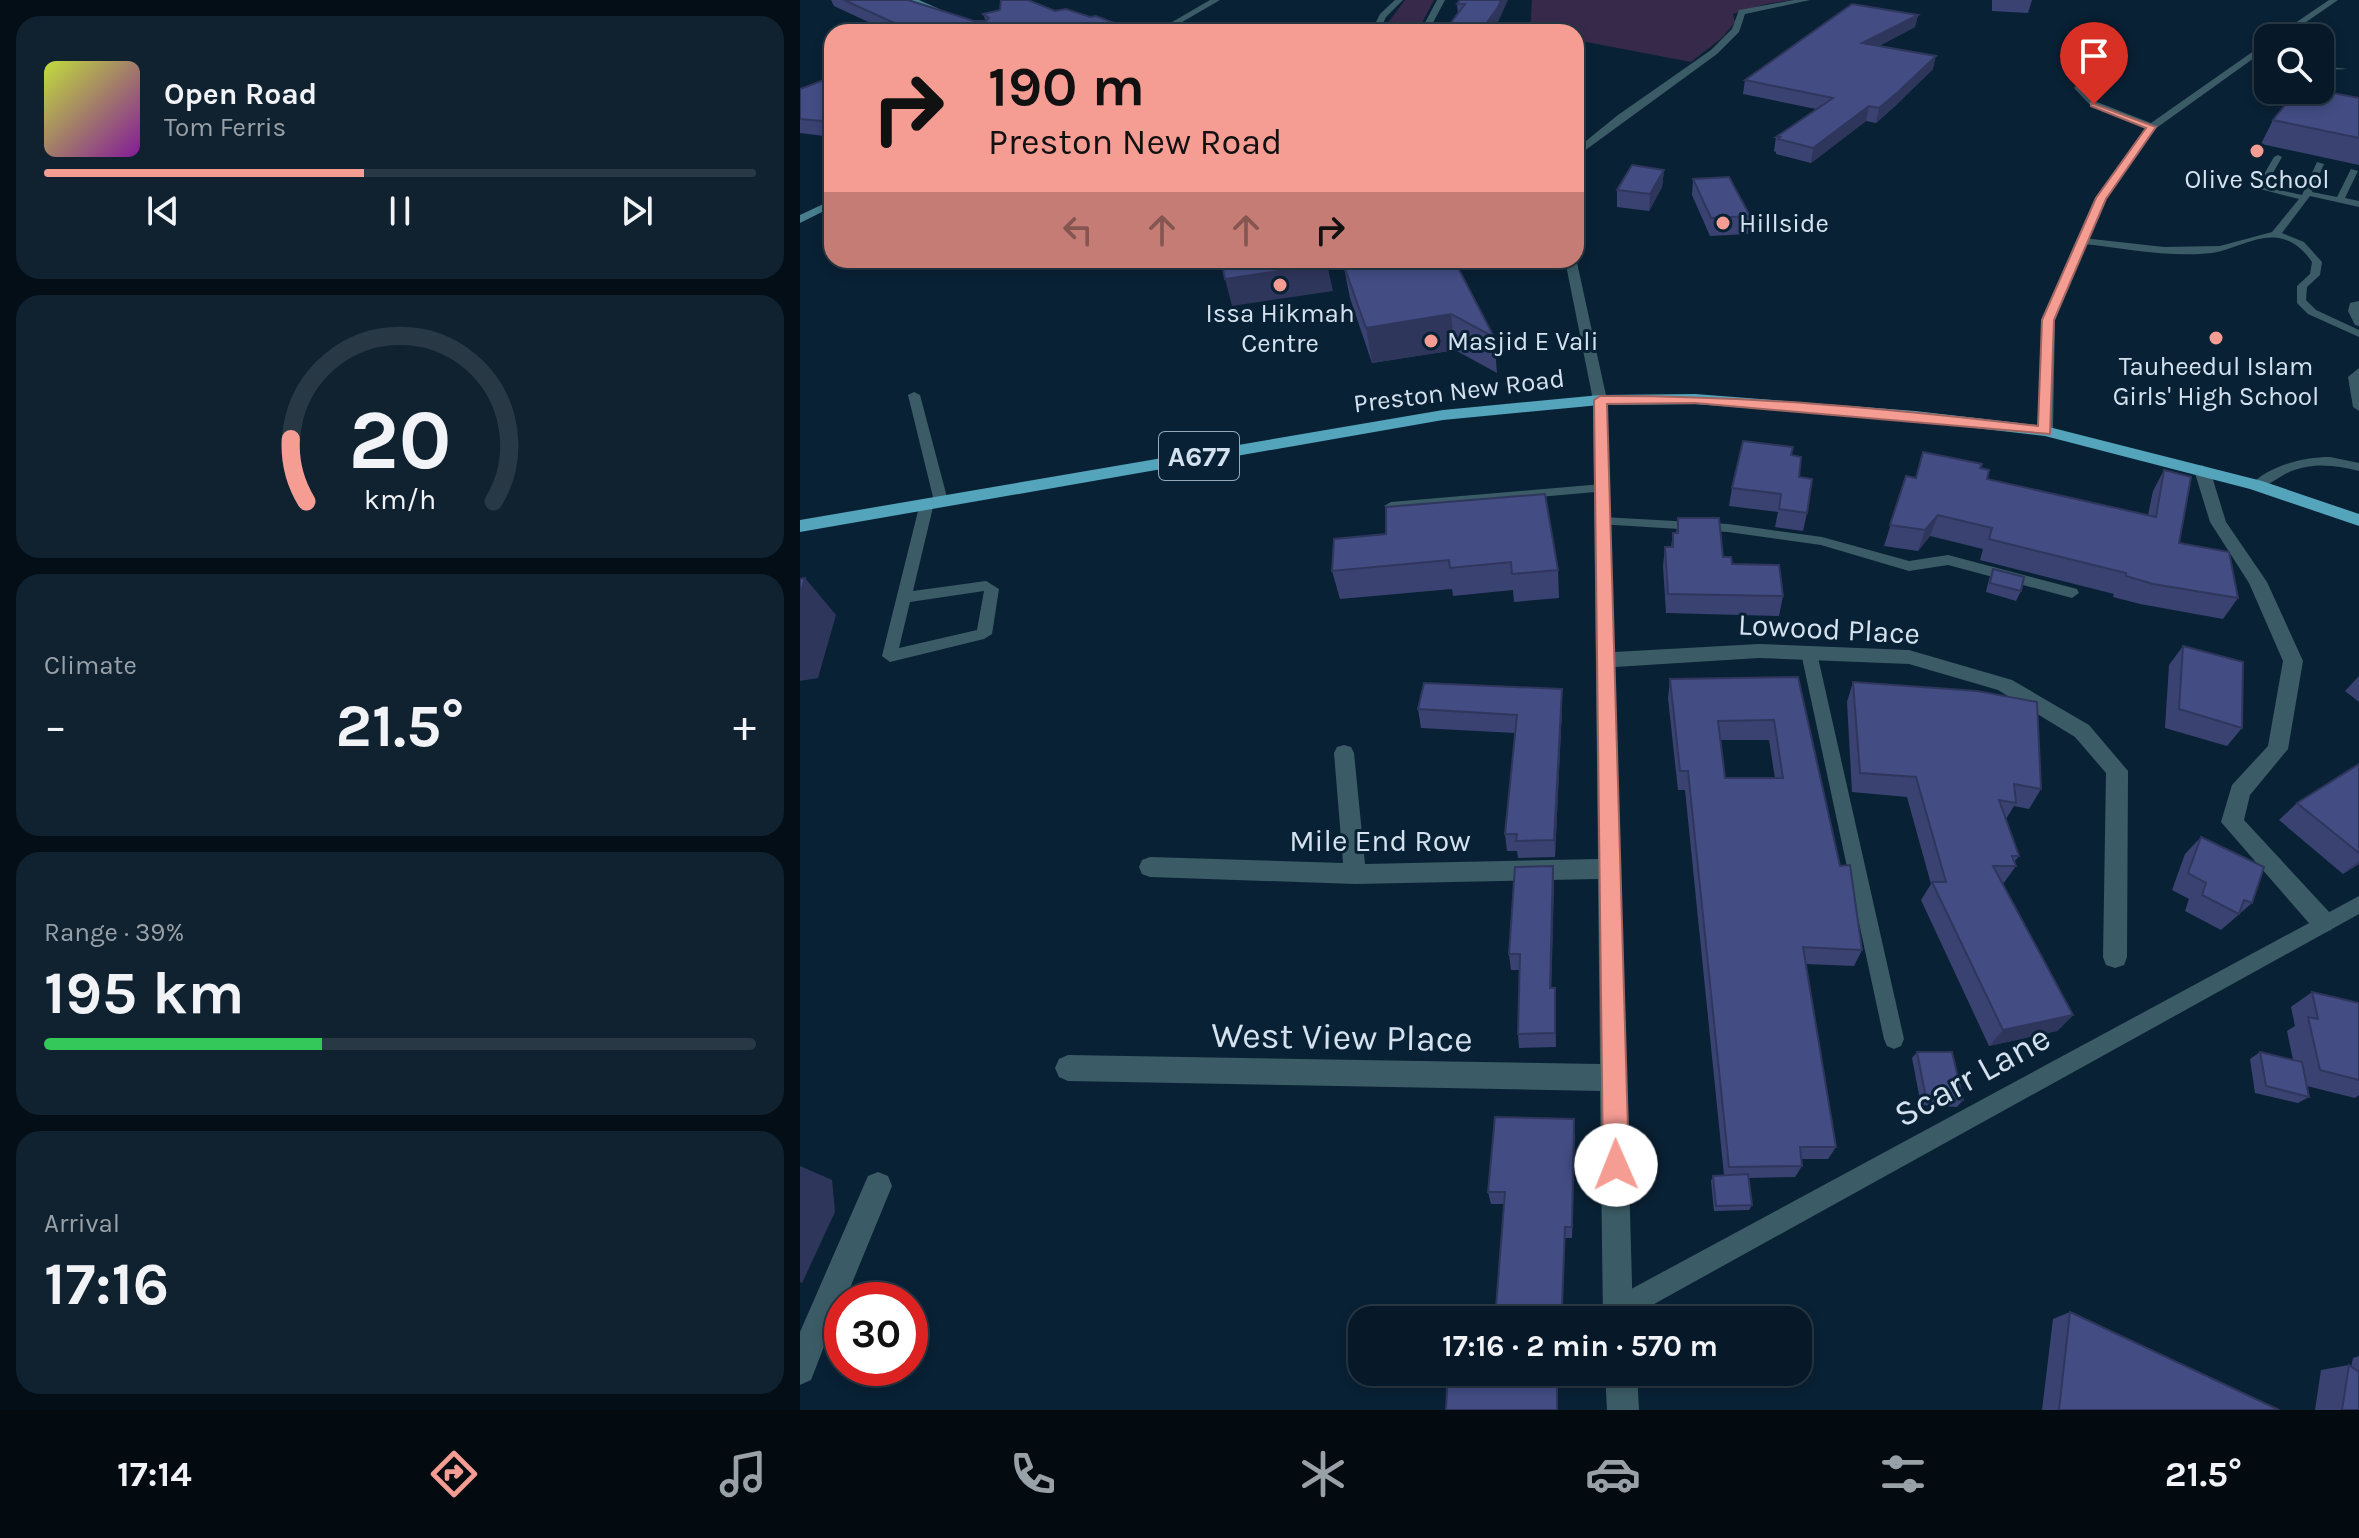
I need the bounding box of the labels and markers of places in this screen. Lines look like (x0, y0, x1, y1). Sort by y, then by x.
pin (2060, 22, 2128, 104)
marker: Olive School (2248, 142, 2266, 160)
place label: Olive School (2185, 164, 2329, 195)
place label: Hillside (1739, 208, 1829, 239)
marker: Hillside (1714, 214, 1732, 232)
marker: Issa Hikmah Centre (1271, 276, 1289, 294)
place label: Issa Hikmah Centre (1205, 298, 1355, 359)
place label: Masjid E Vali (1447, 326, 1598, 357)
marker: Tauheedul Islam Girls' High School (2207, 329, 2225, 347)
marker: Masjid E Vali (1422, 332, 1440, 350)
place label: Tauheedul Islam Girls' High School (2113, 351, 2319, 412)

